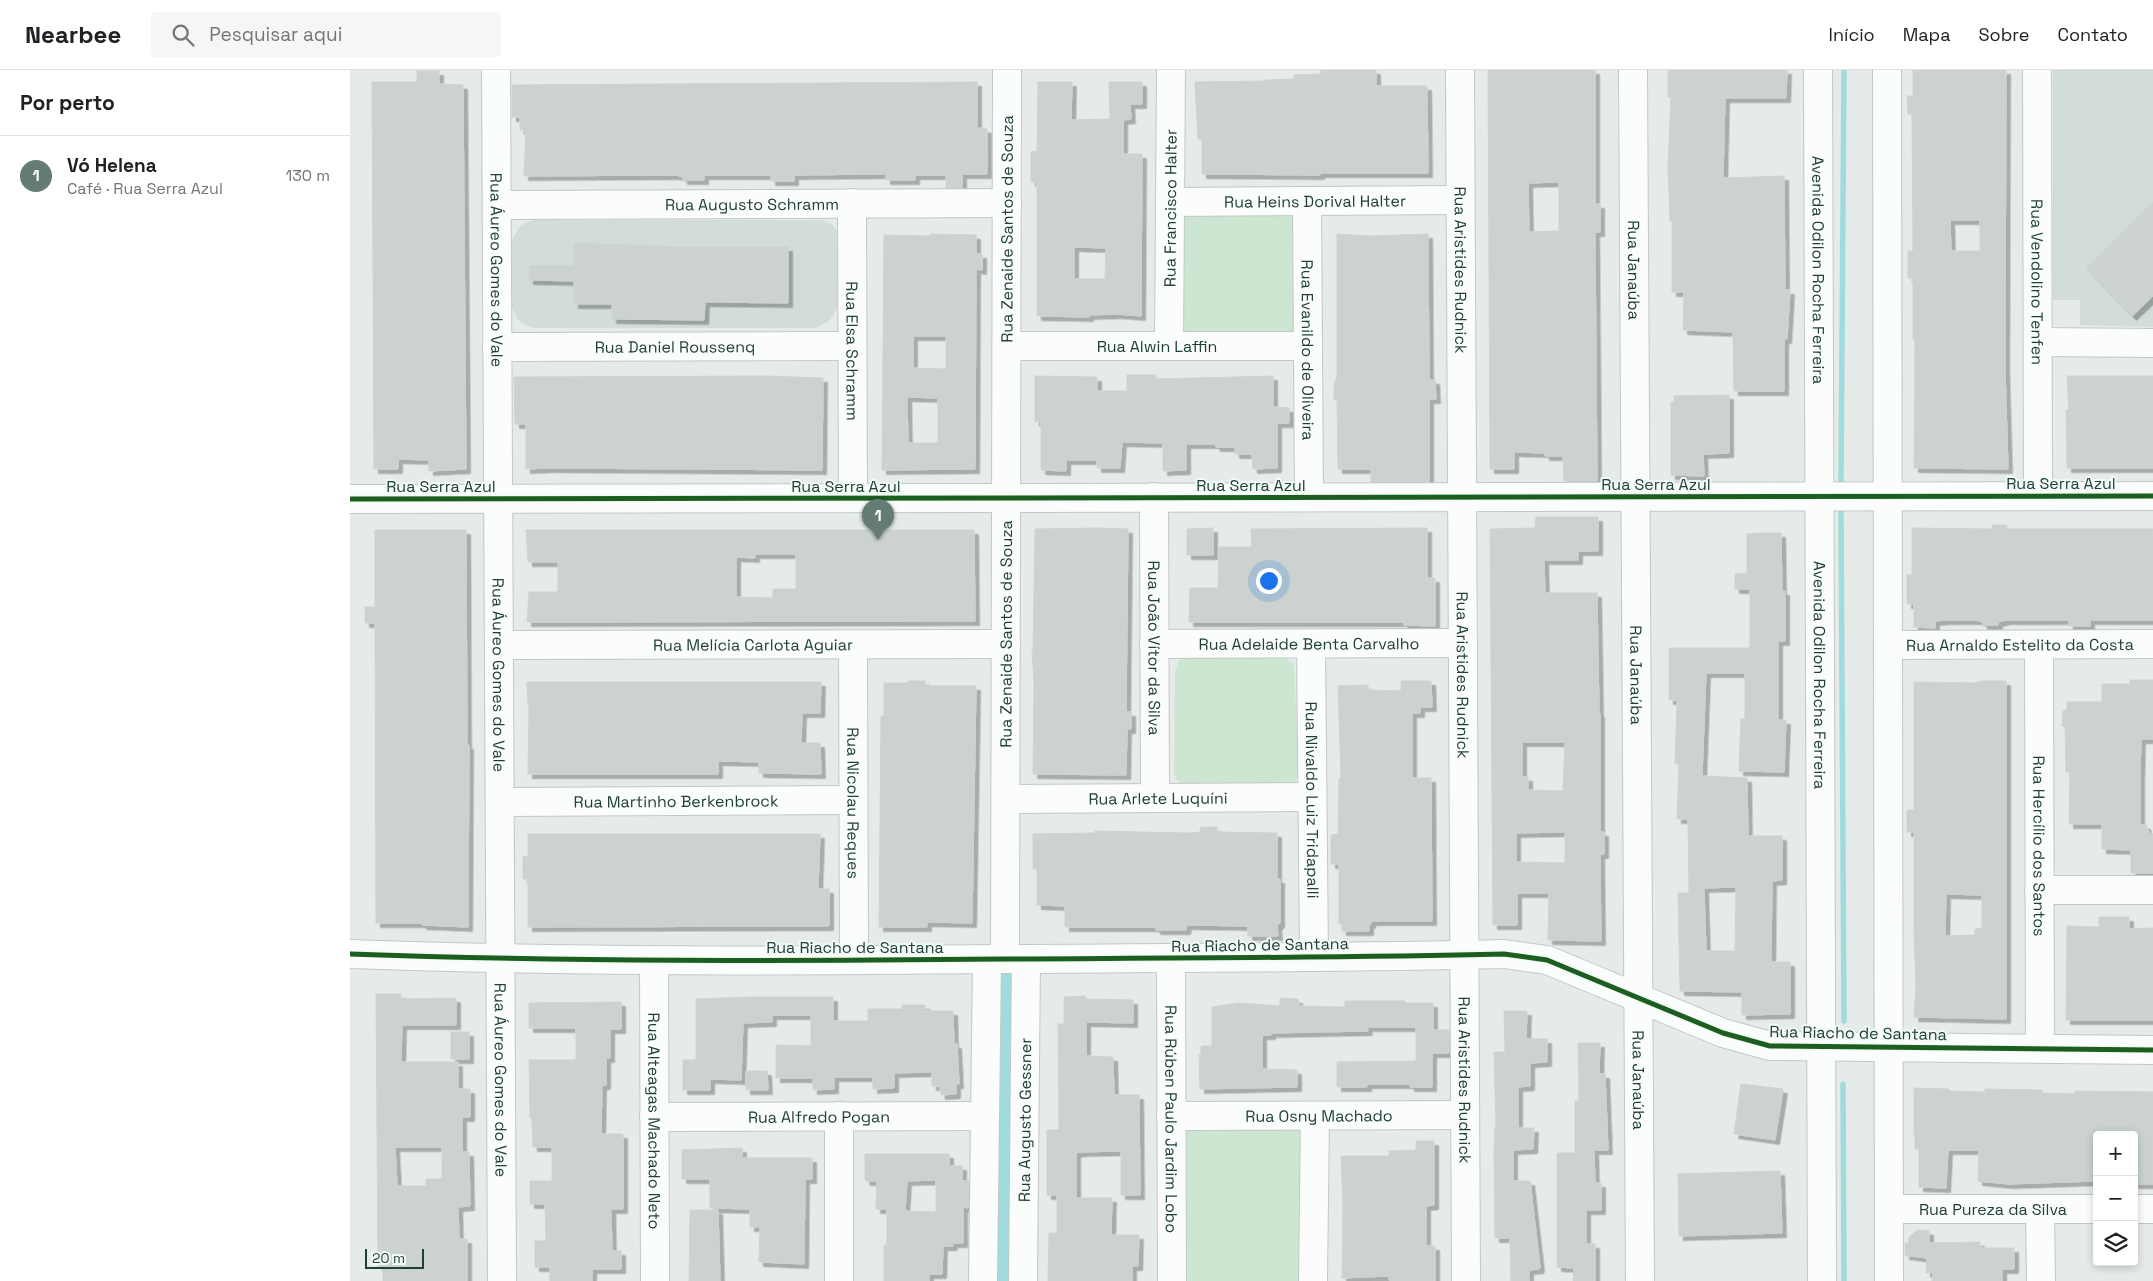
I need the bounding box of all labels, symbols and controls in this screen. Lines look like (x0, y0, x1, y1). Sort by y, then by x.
search box (151, 12, 501, 57)
text: Nearbee (25, 19, 121, 50)
icon: search (169, 21, 197, 49)
text: Pesquisar aqui (209, 22, 342, 47)
text: Início (1829, 23, 1875, 46)
text: Mapa (1903, 23, 1951, 46)
text: Sobre (1979, 23, 2029, 46)
text: Contato (2057, 23, 2128, 46)
text: Por perto (20, 89, 115, 116)
street label: Rua Zenaide Santos de Souza (996, 115, 1017, 343)
street label: Rua Francisco Halter (1159, 129, 1181, 287)
text: Vó Helena (67, 153, 157, 178)
street label: Avenida Odilon Rocha Ferreira (1808, 156, 1830, 384)
text: 1 (32, 165, 40, 186)
text: 130 m (286, 165, 330, 186)
street label: Rua Áureo Gomes do Vale (486, 173, 508, 367)
text: Café · Rua Serra Azul (67, 178, 223, 199)
street label: Rua Aristides Rudnick (1450, 186, 1472, 354)
street label: Rua Heins Dorival Halter (1224, 190, 1406, 212)
street label: Rua Augusto Schramm (665, 193, 839, 215)
street label: Rua Vendolino Tenfen (2027, 199, 2048, 365)
street label: Rua Janaúba (1623, 220, 1645, 320)
street label: Rua Evanildo de Oliveira (1297, 259, 1319, 441)
street label: Rua Elsa Schramm (842, 281, 863, 421)
street label: Rua Daniel Roussenq (595, 336, 755, 357)
street label: Rua Alwin Laffin (1097, 336, 1217, 357)
street label: Rua Serra Azul (2006, 473, 2116, 494)
street label: Rua Serra Azul (1601, 474, 1711, 495)
street label: Rua Serra Azul (1196, 475, 1306, 496)
street label: Rua Serra Azul (386, 476, 496, 497)
street label: Rua Serra Azul (791, 476, 901, 497)
pin: 1 (862, 499, 894, 540)
street label: Rua Zenaide Santos de Souza (995, 520, 1016, 748)
street label: Rua João Vítor da Silva (1144, 561, 1165, 735)
street label: Avenida Odilon Rocha Ferreira (1809, 561, 1831, 789)
your location (1256, 568, 1282, 594)
street label: Rua Áureo Gomes do Vale (488, 578, 510, 772)
street label: Rua Aristides Rudnick (1452, 591, 1474, 759)
street label: Rua Janaúba (1626, 625, 1647, 725)
street label: Rua Adelaide Benta Carvalho (1198, 633, 1420, 654)
street label: Rua Melícia Carlota Aguiar (653, 634, 853, 655)
street label: Rua Arnaldo Estelito da Costa (1906, 634, 2134, 655)
street label: Rua Nivaldo Luiz Tridapalli (1301, 701, 1324, 899)
street label: Rua Nicolau Reques (843, 727, 864, 879)
street label: Rua Hercílio dos Santos (2029, 755, 2050, 937)
street label: Rua Arlete Luquíni (1088, 787, 1228, 809)
street label: Rua Martinho Berkenbrock (573, 790, 779, 812)
street label: Rua Riacho de Santana (1171, 933, 1349, 957)
street label: Rua Riacho de Santana (766, 937, 944, 958)
street label: Rua Áureo Gomes do Vale (490, 983, 512, 1177)
street label: Rua Aristides Rudnick (1454, 996, 1476, 1164)
street label: Rua Rúben Paulo Jardim Lobo (1161, 1005, 1182, 1233)
street label: Rua Alteagas Machado Neto (644, 1013, 665, 1229)
street label: Rua Riacho de Santana (1769, 1021, 1947, 1045)
street label: Rua Janaúba (1628, 1030, 1650, 1130)
street label: Rua Augusto Gessner (1013, 1038, 1036, 1202)
street label: Rua Osny Machado (1245, 1105, 1393, 1126)
street label: Rua Alfredo Pogan (748, 1106, 890, 1127)
map controls (2093, 1131, 2138, 1266)
button: + (2093, 1131, 2138, 1176)
button: − (2093, 1176, 2138, 1221)
street label: Rua Pureza da Silva (1919, 1199, 2067, 1220)
button: layers (2093, 1221, 2138, 1266)
scale bar (365, 1246, 424, 1269)
text: 20 m (372, 1249, 405, 1267)

